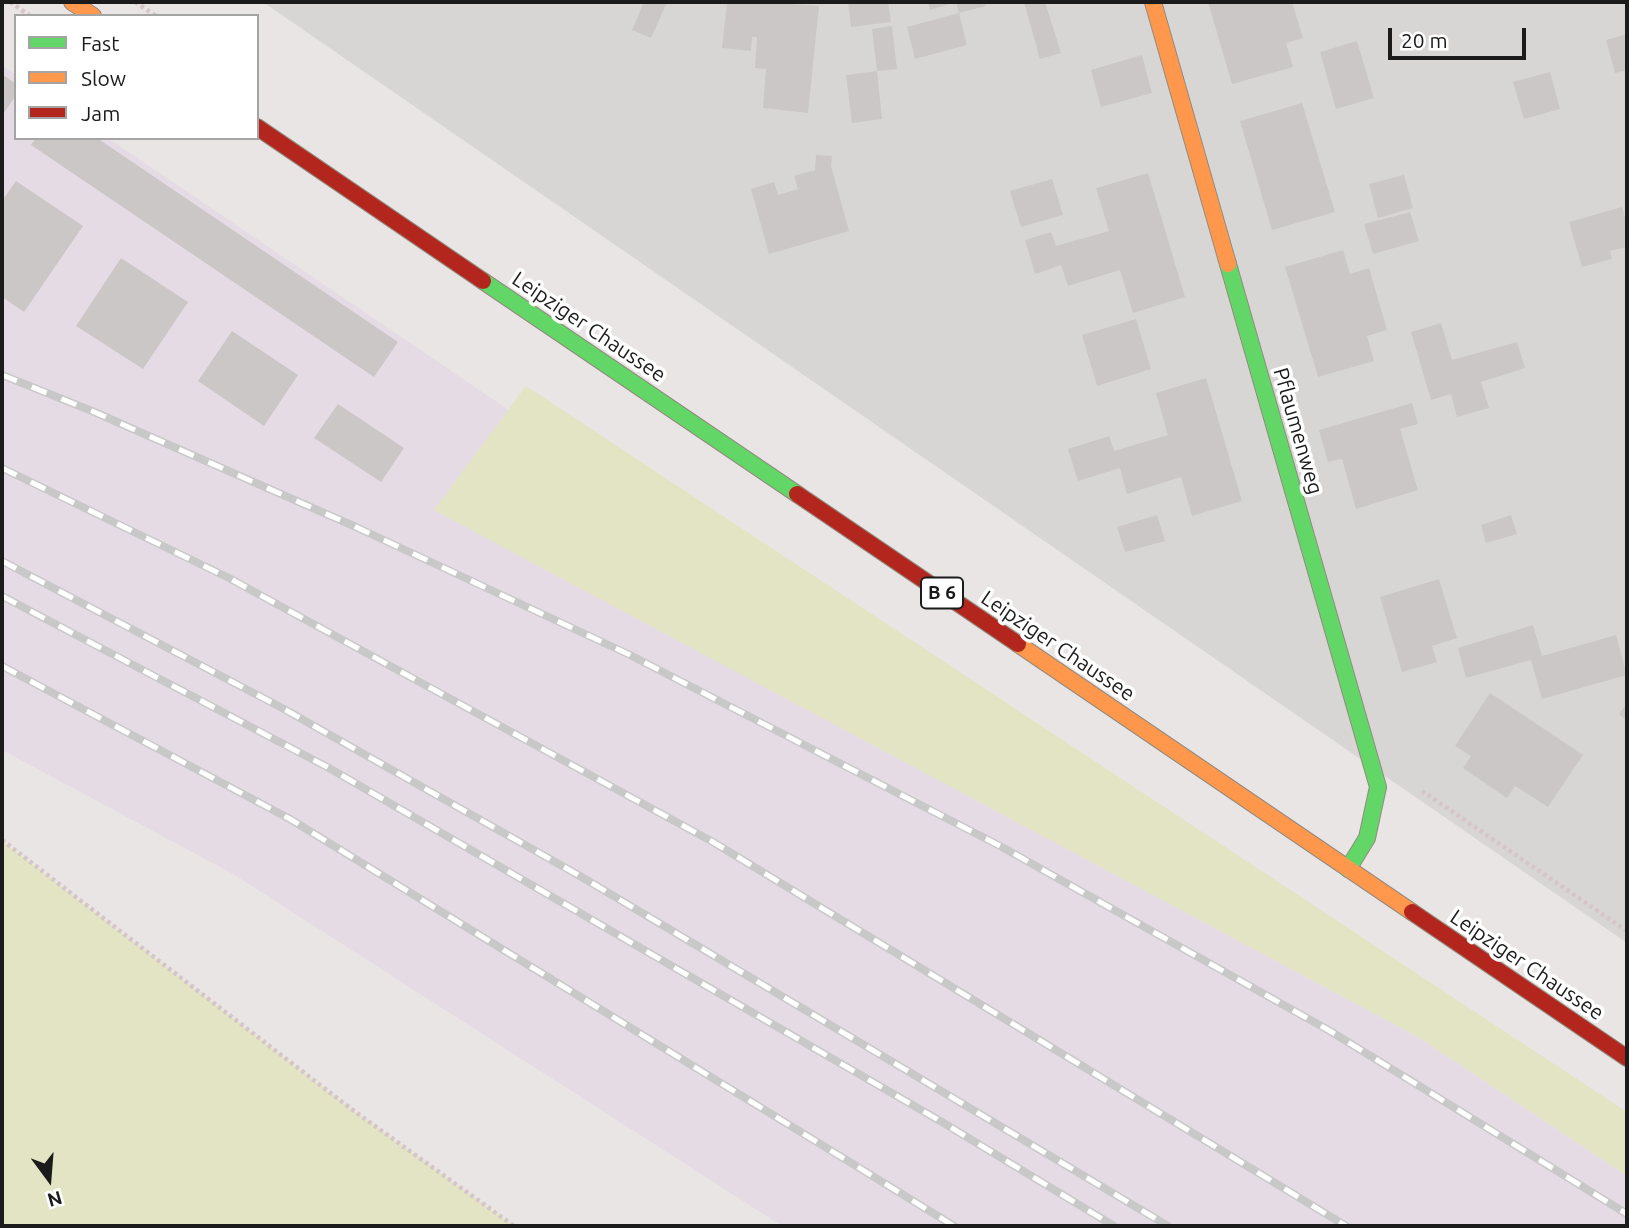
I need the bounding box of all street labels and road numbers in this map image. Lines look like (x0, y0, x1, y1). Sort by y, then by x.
street label: Leipziger Chaussee (507, 266, 671, 388)
street label: Pflaumenweg (1268, 365, 1328, 497)
road number: B 6 (921, 578, 963, 608)
street label: Leipziger Chaussee (976, 585, 1140, 707)
street label: Leipziger Chaussee (1445, 904, 1609, 1026)

